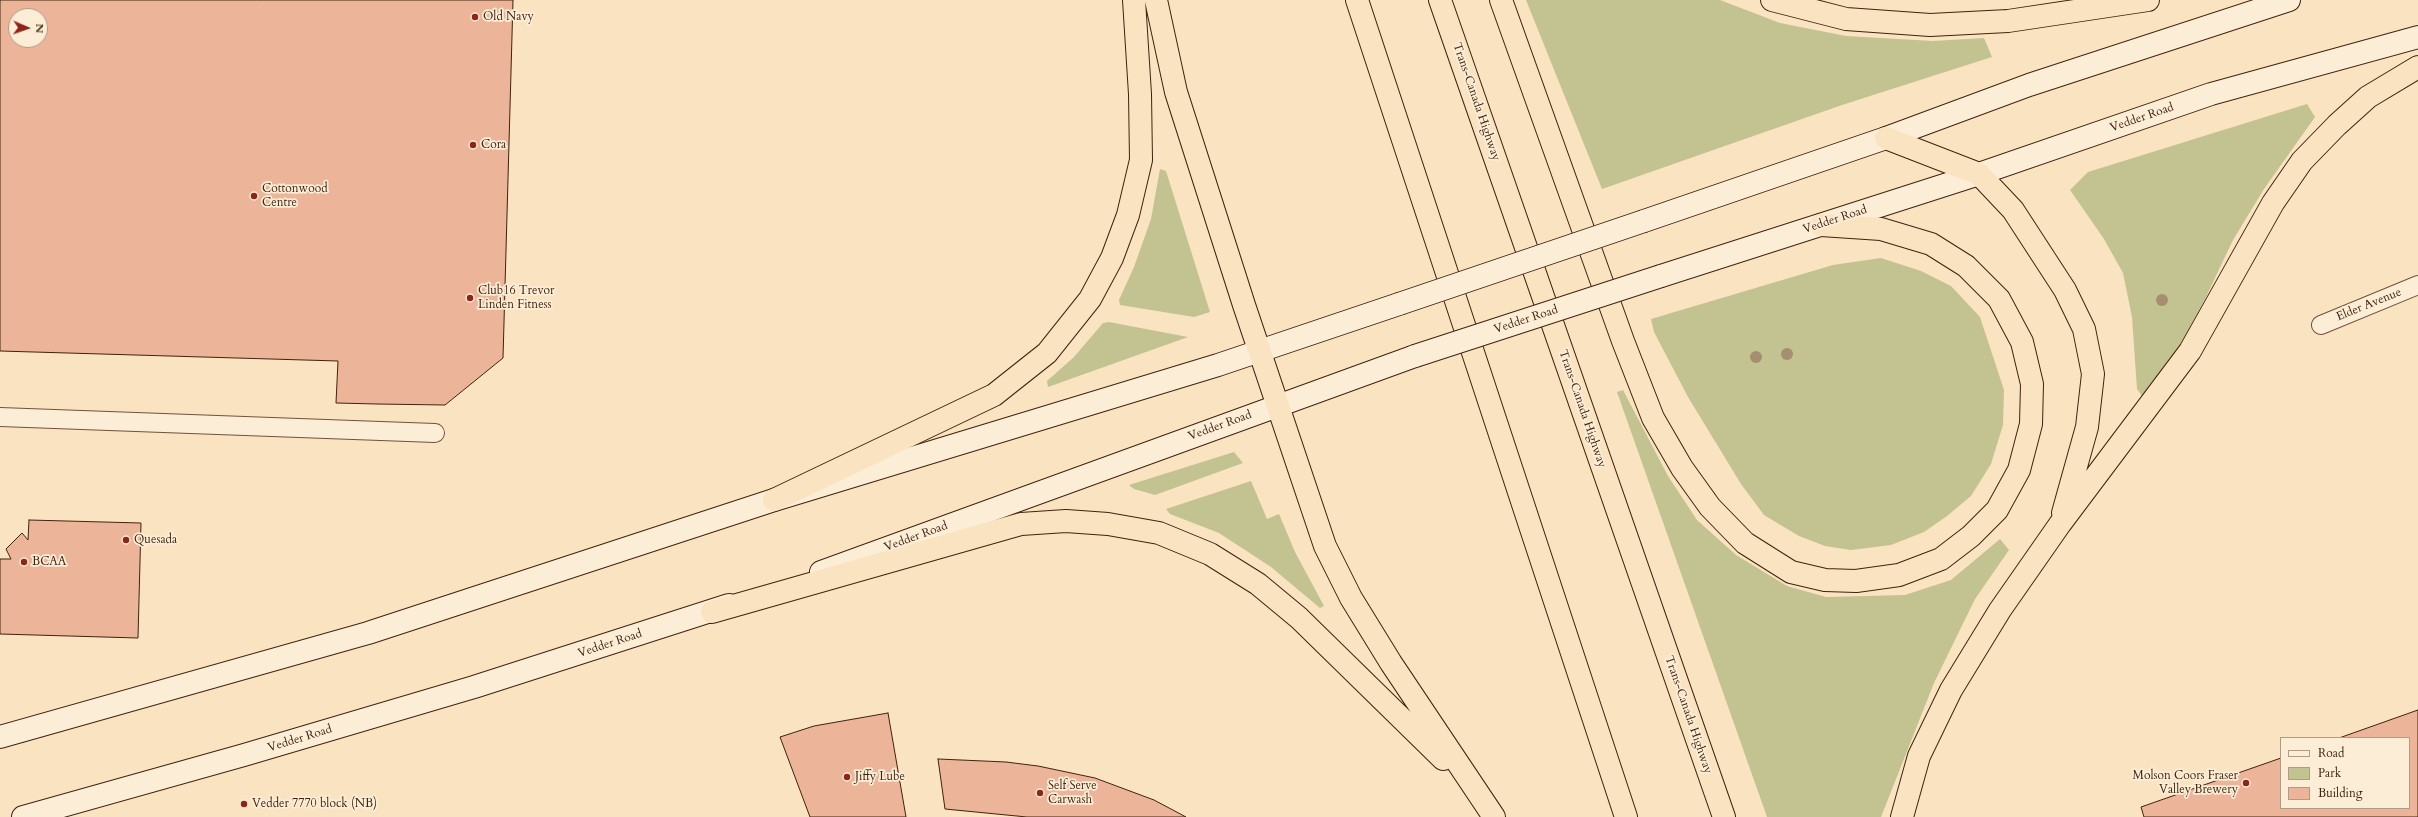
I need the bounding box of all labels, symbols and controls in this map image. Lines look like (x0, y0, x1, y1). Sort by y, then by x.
north arrow (8, 8, 48, 48)
place label: Old Navy (483, 10, 534, 24)
marker: Old Navy (470, 12, 480, 22)
text: N (32, 23, 47, 33)
street label: Trans-Canada Highway (1449, 41, 1503, 163)
street label: Vedder Road (2108, 100, 2176, 136)
place label: Cora (481, 138, 506, 152)
marker: Cora (468, 140, 478, 150)
place label: Cottonwood Centre (262, 182, 328, 210)
marker: Cottonwood Centre (249, 191, 259, 201)
street label: Vedder Road (1801, 203, 1869, 237)
place label: Club16 Trevor Linden Fitness (478, 284, 554, 312)
street label: Elder Avenue (2334, 285, 2404, 325)
marker: Club16 Trevor Linden Fitness (465, 293, 475, 303)
street label: Vedder Road (1492, 303, 1560, 337)
street label: Trans-Canada Highway (1555, 348, 1609, 470)
street label: Vedder Road (1186, 408, 1254, 444)
street label: Vedder Road (882, 519, 950, 555)
place label: Quesada (134, 533, 177, 547)
marker: Quesada (121, 535, 131, 545)
place label: BCAA (32, 555, 66, 569)
marker: BCAA (19, 557, 29, 567)
street label: Vedder Road (576, 627, 644, 661)
street label: Trans-Canada Highway (1661, 654, 1715, 776)
street label: Vedder Road (266, 722, 334, 756)
legend (2280, 737, 2410, 809)
text: Road (2318, 745, 2344, 761)
text: Park (2318, 765, 2341, 781)
place label: Molson Coors Fraser Valley Brewery (2133, 769, 2238, 797)
place label: Jiffy Lube (855, 770, 905, 784)
marker: Jiffy Lube (842, 772, 852, 782)
marker: Molson Coors Fraser Valley Brewery (2241, 778, 2251, 788)
place label: Self Serve Carwash (1048, 779, 1097, 807)
text: Building (2318, 785, 2362, 801)
marker: Self Serve Carwash (1035, 788, 1045, 798)
place label: Vedder 7770 block (NB) (252, 797, 377, 811)
marker: Vedder 7770 block (NB) (239, 799, 249, 809)

